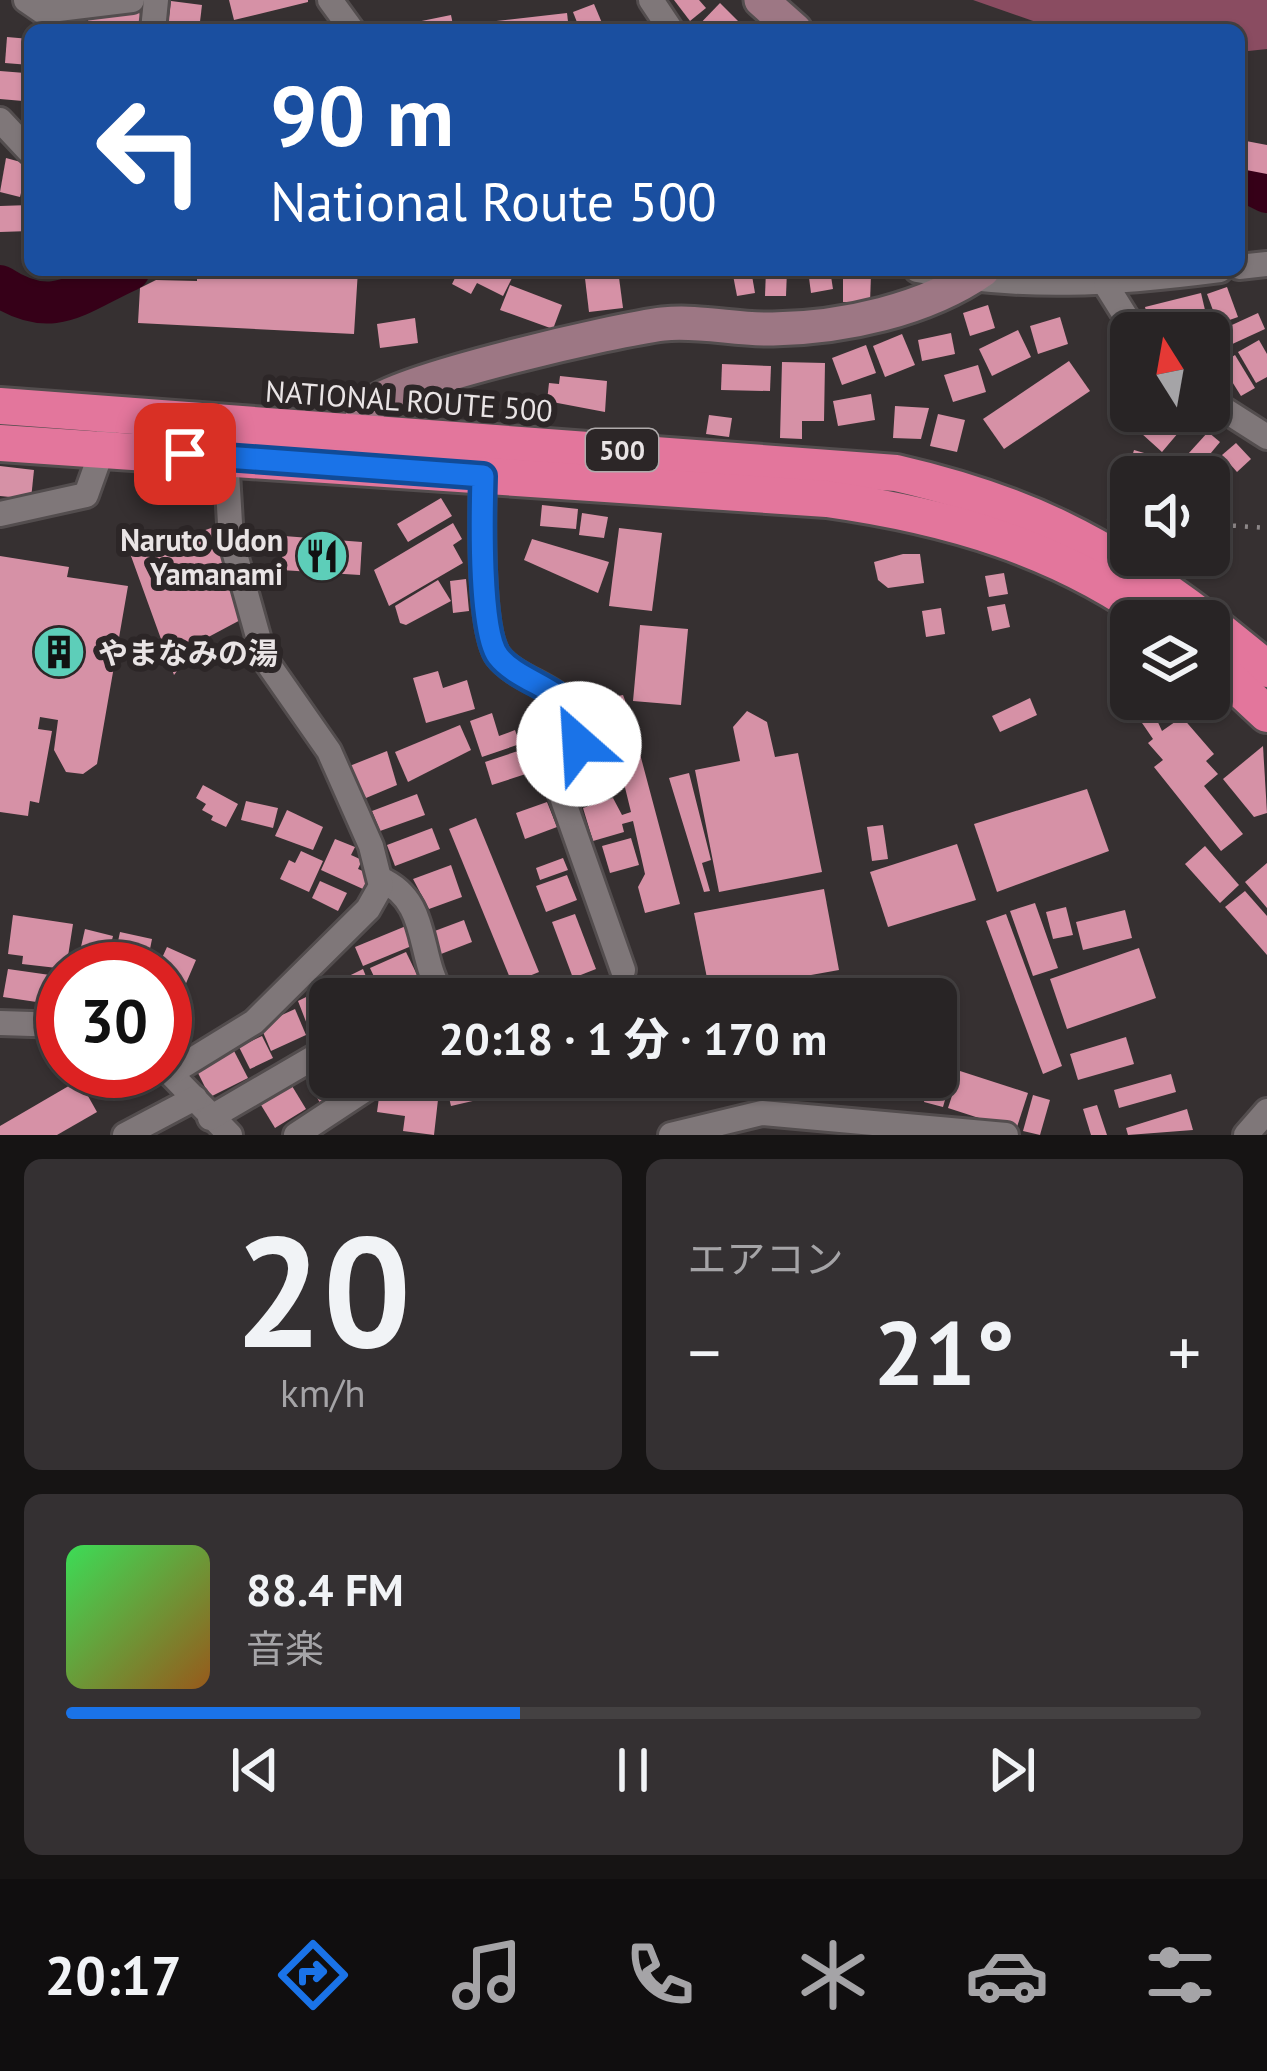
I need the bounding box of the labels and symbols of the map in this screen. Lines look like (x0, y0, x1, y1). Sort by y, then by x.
north arrow (1110, 312, 1230, 432)
street label: NATIONAL ROUTE 500 (264, 371, 554, 429)
pin (134, 403, 236, 505)
road number: 500 (586, 429, 658, 471)
place label: Naruto Udon Yamanami (120, 520, 283, 593)
restaurant icon: Naruto Udon Yamanami (294, 528, 350, 584)
building icon: やまなみの湯 (31, 624, 87, 680)
place label: やまなみの湯 (98, 633, 278, 672)
position arrow (516, 681, 642, 807)
speed limit sign: 30 (36, 942, 192, 1098)

